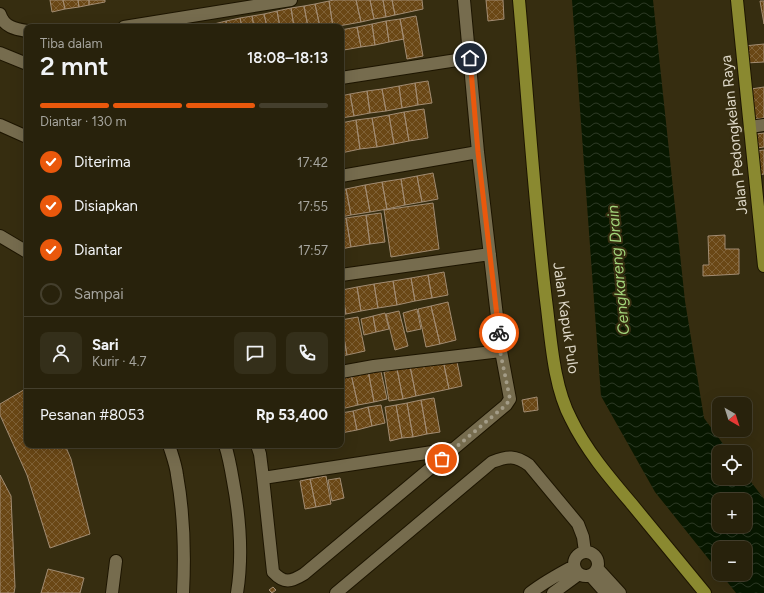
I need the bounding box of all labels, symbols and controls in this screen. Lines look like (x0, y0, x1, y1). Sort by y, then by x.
text: Tiba dalam (40, 36, 102, 51)
pin (453, 41, 487, 75)
icon: home (459, 47, 481, 69)
text: 18:08–18:13 (247, 49, 328, 67)
text: 2 mnt (40, 50, 108, 82)
street label: Jalan Pedongkelan Raya (717, 54, 751, 216)
text: Diantar · 130 m (40, 114, 127, 129)
icon: check (40, 151, 62, 173)
text: Diterima (74, 153, 131, 171)
text: 17:42 (297, 155, 328, 170)
icon: check (40, 195, 62, 217)
text: Disiapkan (74, 197, 138, 215)
text: 17:55 (297, 199, 328, 214)
water label: Cengkareng Drain (603, 204, 633, 336)
icon: check (40, 239, 62, 261)
text: Diantar (74, 241, 122, 259)
text: 17:57 (298, 243, 328, 258)
street label: Jalan Kapuk Pulo (549, 261, 583, 375)
text: Sampai (74, 285, 124, 303)
courier (479, 313, 519, 353)
icon: bike (488, 322, 510, 344)
button: person (40, 332, 82, 374)
button: chat (234, 332, 276, 374)
button: phone (286, 332, 328, 374)
text: Sari (92, 336, 119, 354)
text: Kurir · 4.7 (92, 354, 146, 369)
north arrow (712, 397, 752, 437)
map controls (712, 397, 752, 581)
text: Pesanan #8053 (40, 406, 145, 424)
text: Rp 53,400 (256, 406, 328, 424)
pin (425, 442, 459, 476)
button: locate (712, 445, 752, 485)
icon: bag (431, 448, 453, 470)
button: + (712, 493, 752, 533)
button: − (712, 541, 752, 581)

